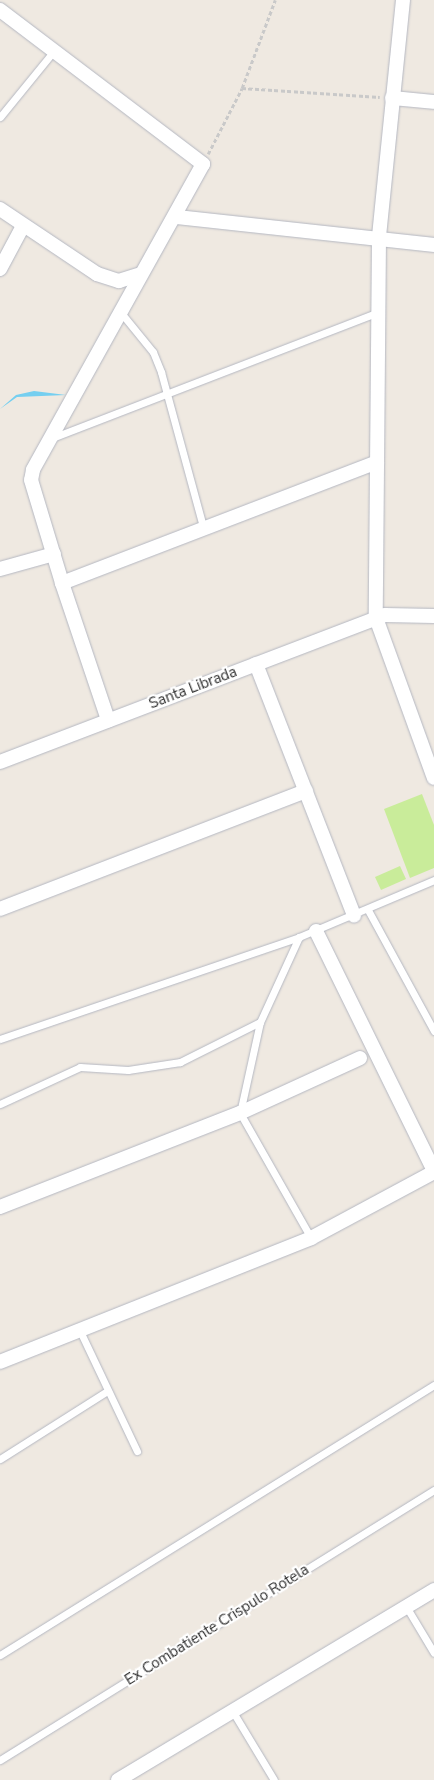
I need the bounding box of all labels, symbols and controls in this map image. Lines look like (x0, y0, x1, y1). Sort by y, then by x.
street label: Santa Librada (146, 663, 240, 713)
street label: Ex Combatiente Crispulo Rotela (122, 1561, 312, 1689)

